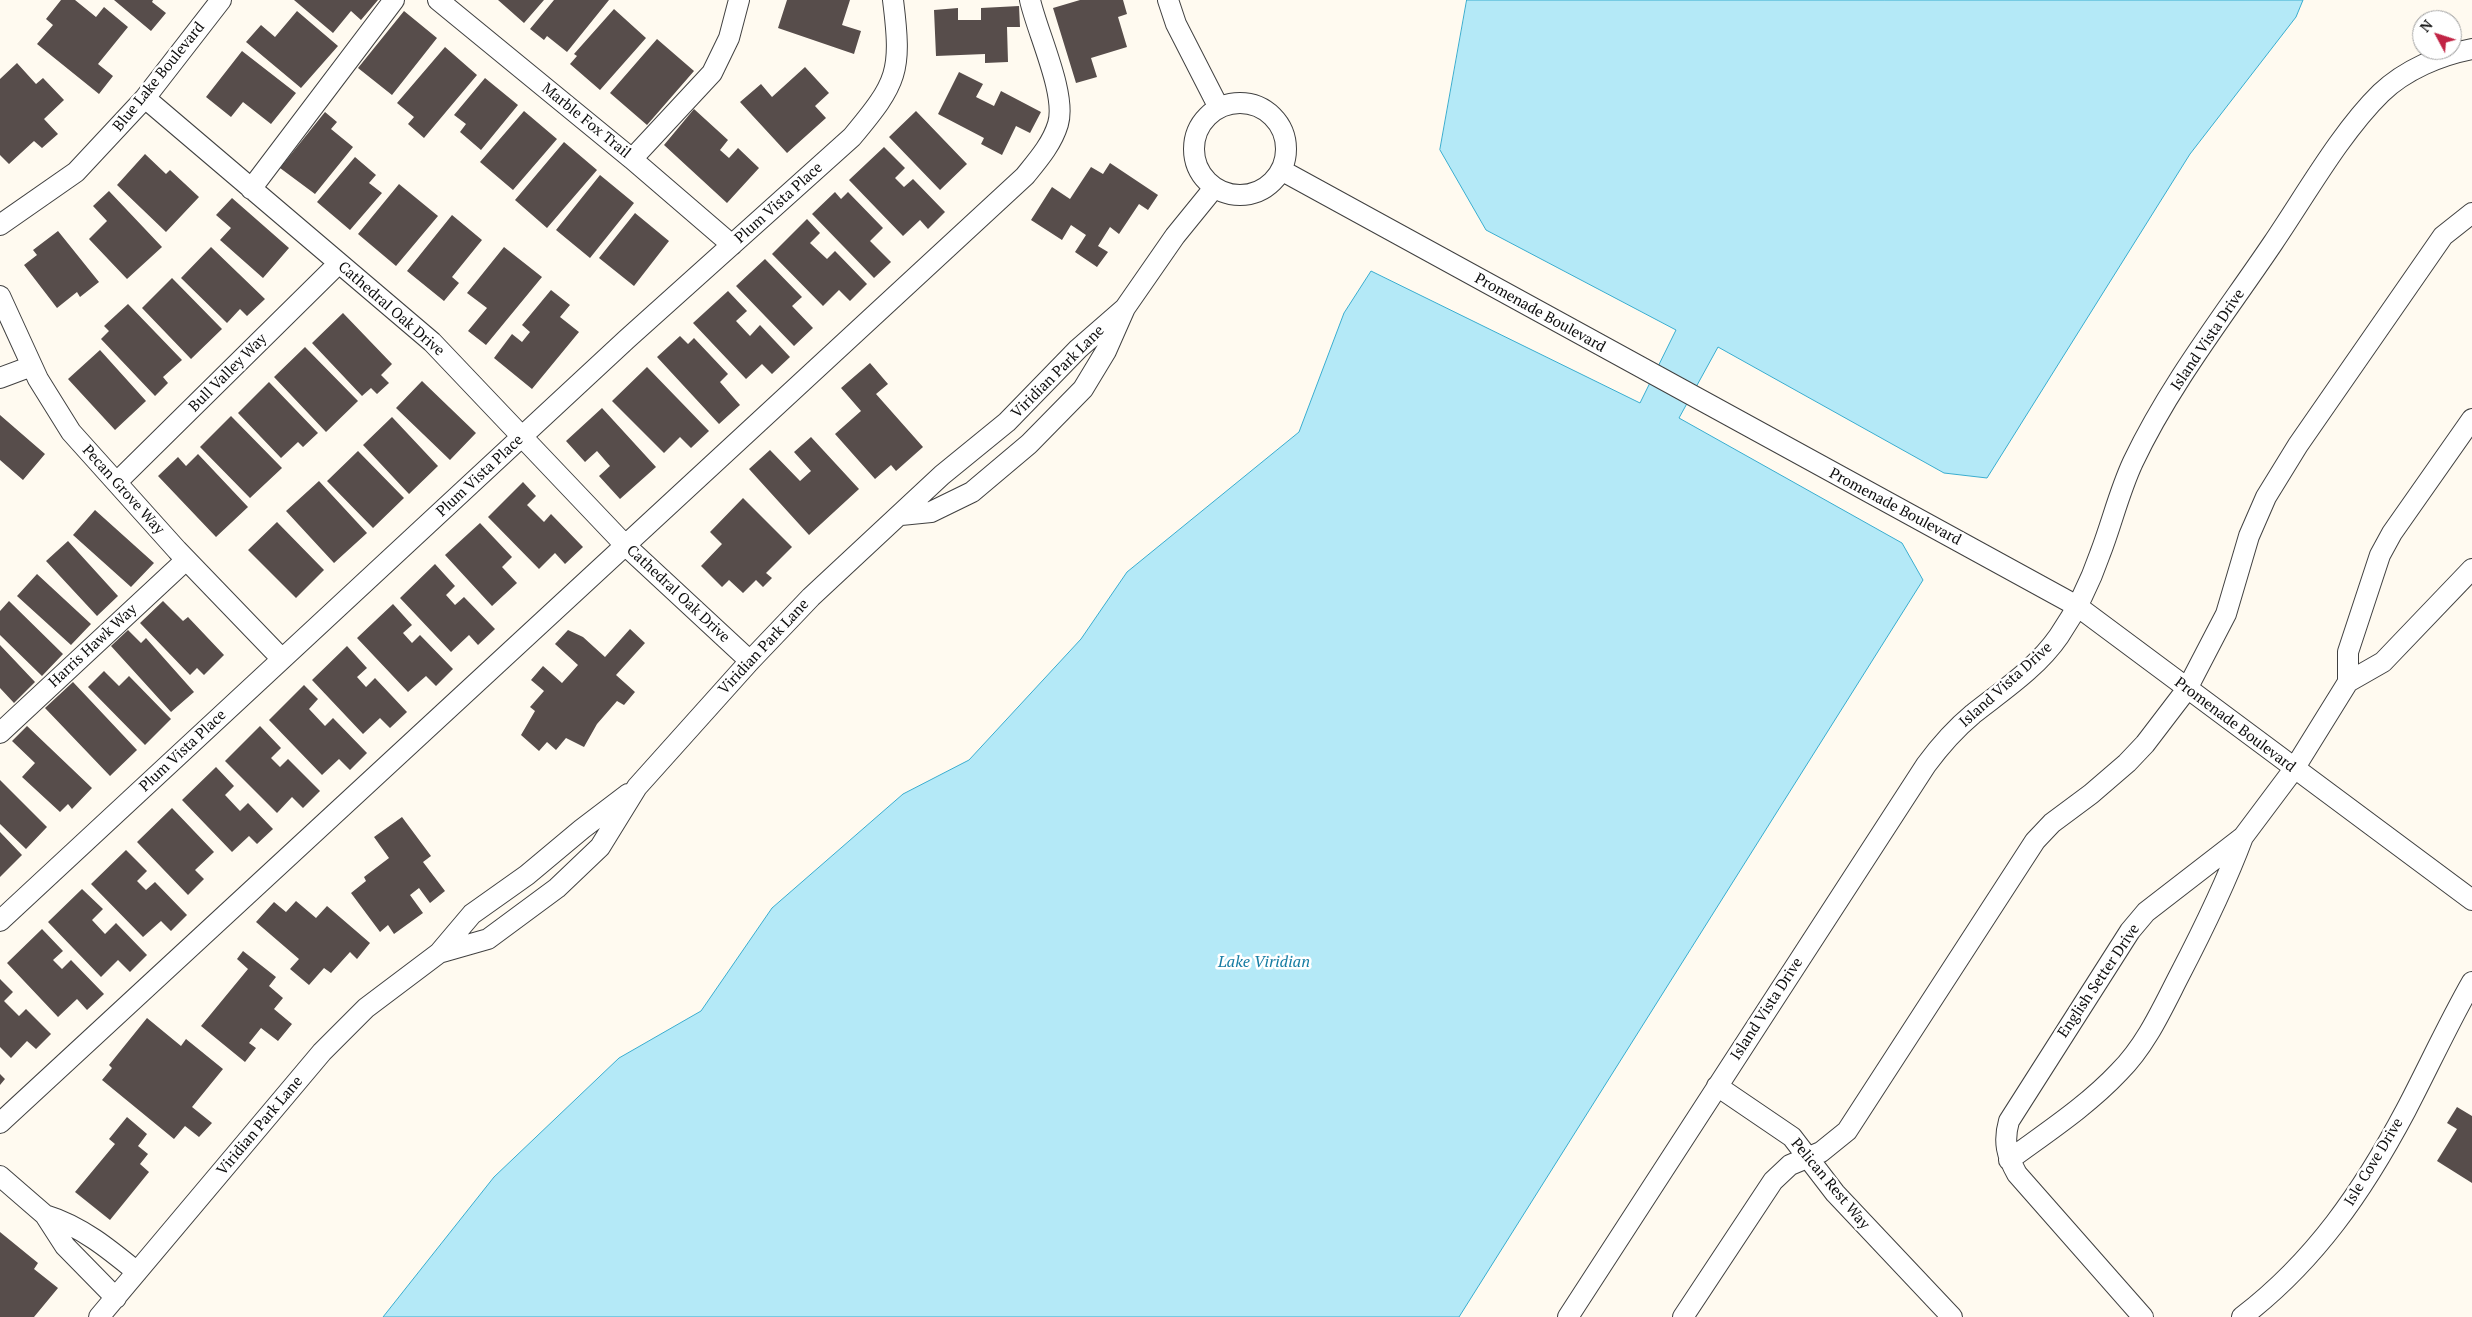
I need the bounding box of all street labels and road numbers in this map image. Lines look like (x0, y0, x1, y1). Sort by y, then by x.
street label: Blue Lake Boulevard (109, 19, 209, 135)
street label: Marble Fox Trail (538, 80, 634, 162)
street label: Plum Vista Place (731, 159, 827, 247)
street label: Cathedral Oak Drive (334, 258, 448, 360)
street label: Promenade Boulevard (1472, 270, 1608, 356)
street label: Island Vista Drive (2167, 286, 2249, 394)
street label: Viridian Park Lane (1008, 322, 1108, 422)
street label: Bull Valley Way (185, 330, 271, 416)
street label: Plum Vista Place (433, 431, 527, 521)
street label: Pecan Grove Way (78, 442, 168, 538)
street label: Promenade Boulevard (1826, 465, 1964, 549)
street label: Cathedral Oak Drive (623, 541, 733, 647)
street label: Viridian Park Lane (715, 596, 813, 698)
street label: Harris Hawk Way (45, 601, 141, 691)
street label: Island Vista Drive (1956, 639, 2056, 731)
street label: Promenade Boulevard (2171, 674, 2299, 776)
street label: Plum Vista Place (136, 706, 230, 796)
street label: English Setter Drive (2054, 921, 2144, 1041)
street label: Island Vista Drive (1727, 954, 1807, 1064)
street label: Viridian Park Lane (213, 1073, 307, 1179)
street label: Isle Cove Drive (2341, 1115, 2407, 1209)
street label: Pelican Rest Way (1787, 1135, 1873, 1233)

